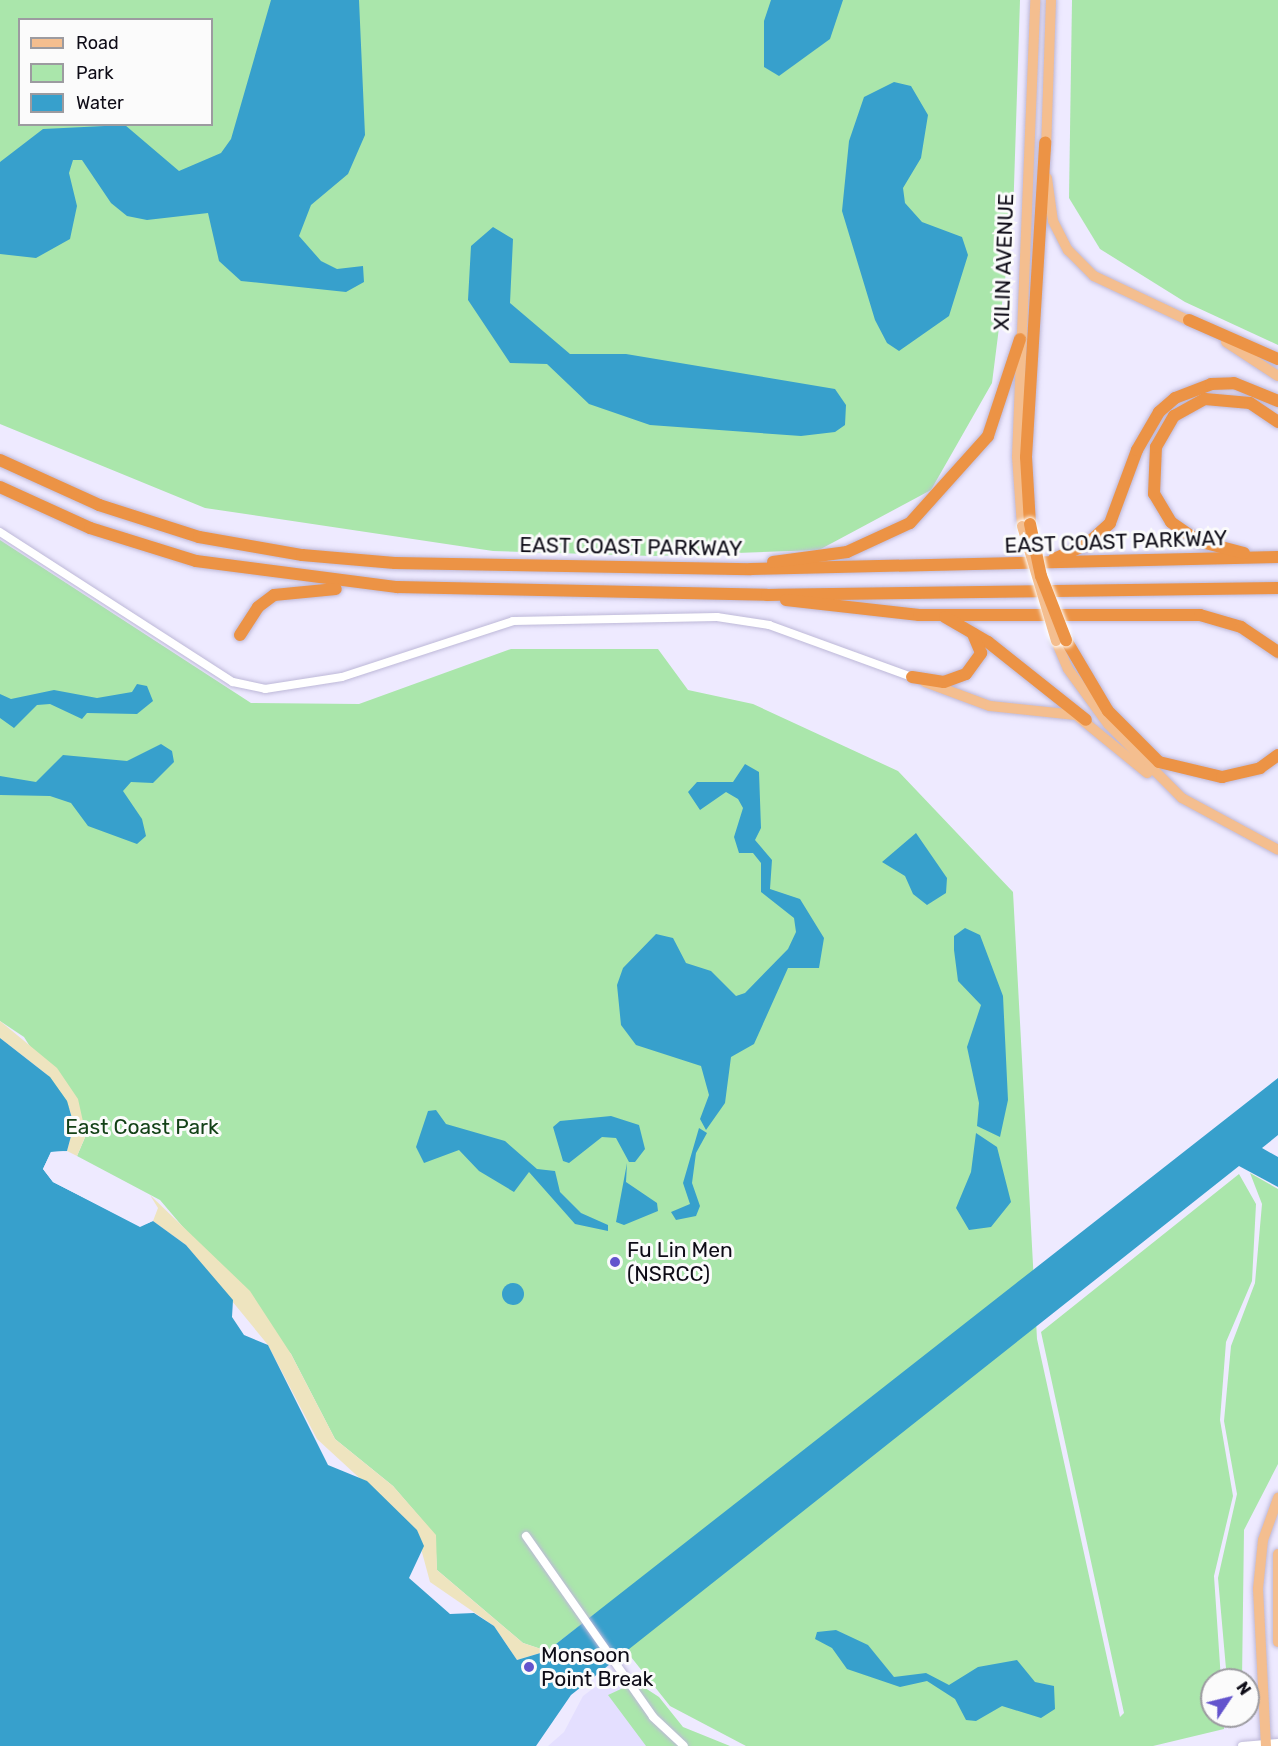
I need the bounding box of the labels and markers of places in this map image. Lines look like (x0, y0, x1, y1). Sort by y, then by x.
place label: Fu Lin Men (NSRCC) (627, 1237, 733, 1287)
marker: Fu Lin Men (NSRCC) (608, 1255, 622, 1269)
place label: Monsoon Point Break (541, 1642, 653, 1692)
marker: Monsoon Point Break (522, 1660, 536, 1674)

